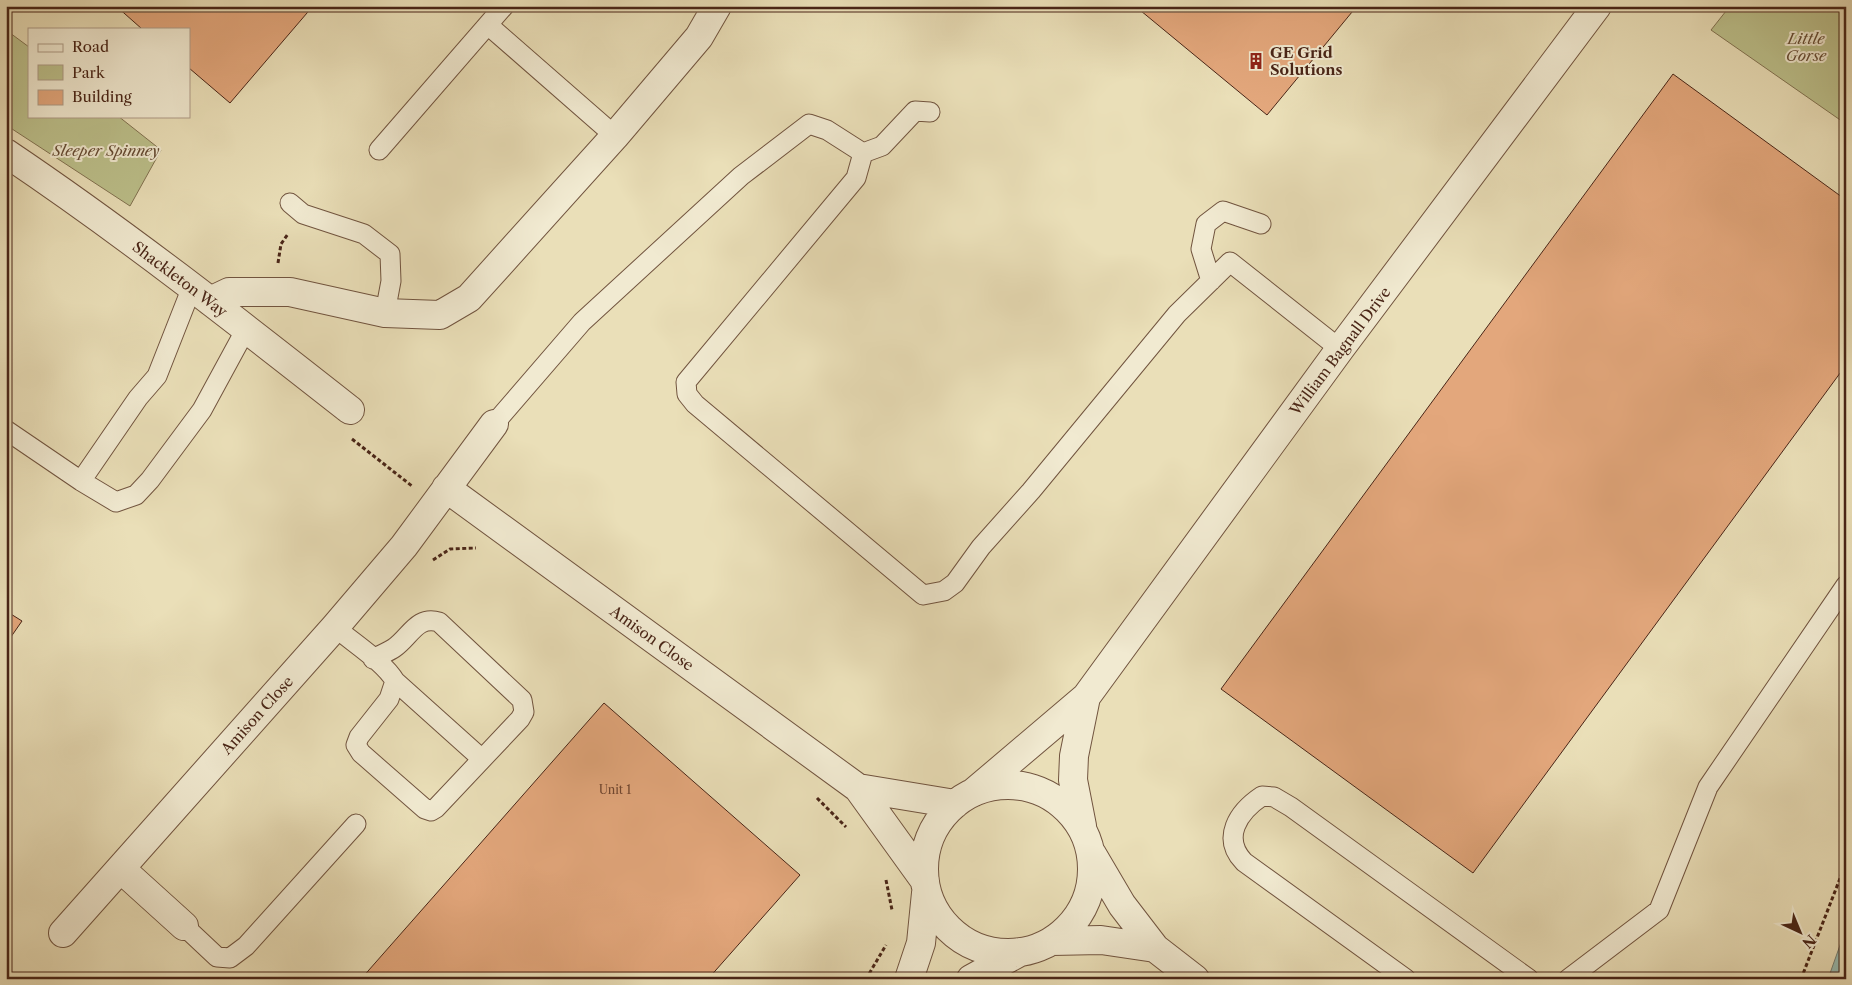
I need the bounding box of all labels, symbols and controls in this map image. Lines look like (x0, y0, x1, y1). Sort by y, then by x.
legend (28, 28, 190, 118)
park label: Little Gorse (1786, 29, 1827, 65)
text: Road (72, 37, 109, 56)
place label: GE Grid Solutions (1270, 43, 1343, 79)
building icon: GE Grid Solutions (1246, 51, 1266, 71)
text: Park (72, 63, 106, 82)
text: Building (72, 87, 132, 106)
park label: Sleeper Spinney (51, 141, 160, 160)
street label: Shackleton Way (129, 237, 232, 321)
street label: William Bagnall Drive (1285, 283, 1394, 420)
street label: Amison Close (606, 601, 698, 675)
street label: Amison Close (216, 672, 297, 759)
house number: Unit 1 (599, 782, 631, 797)
north arrow (1774, 908, 1824, 958)
text: N (1798, 931, 1820, 952)

